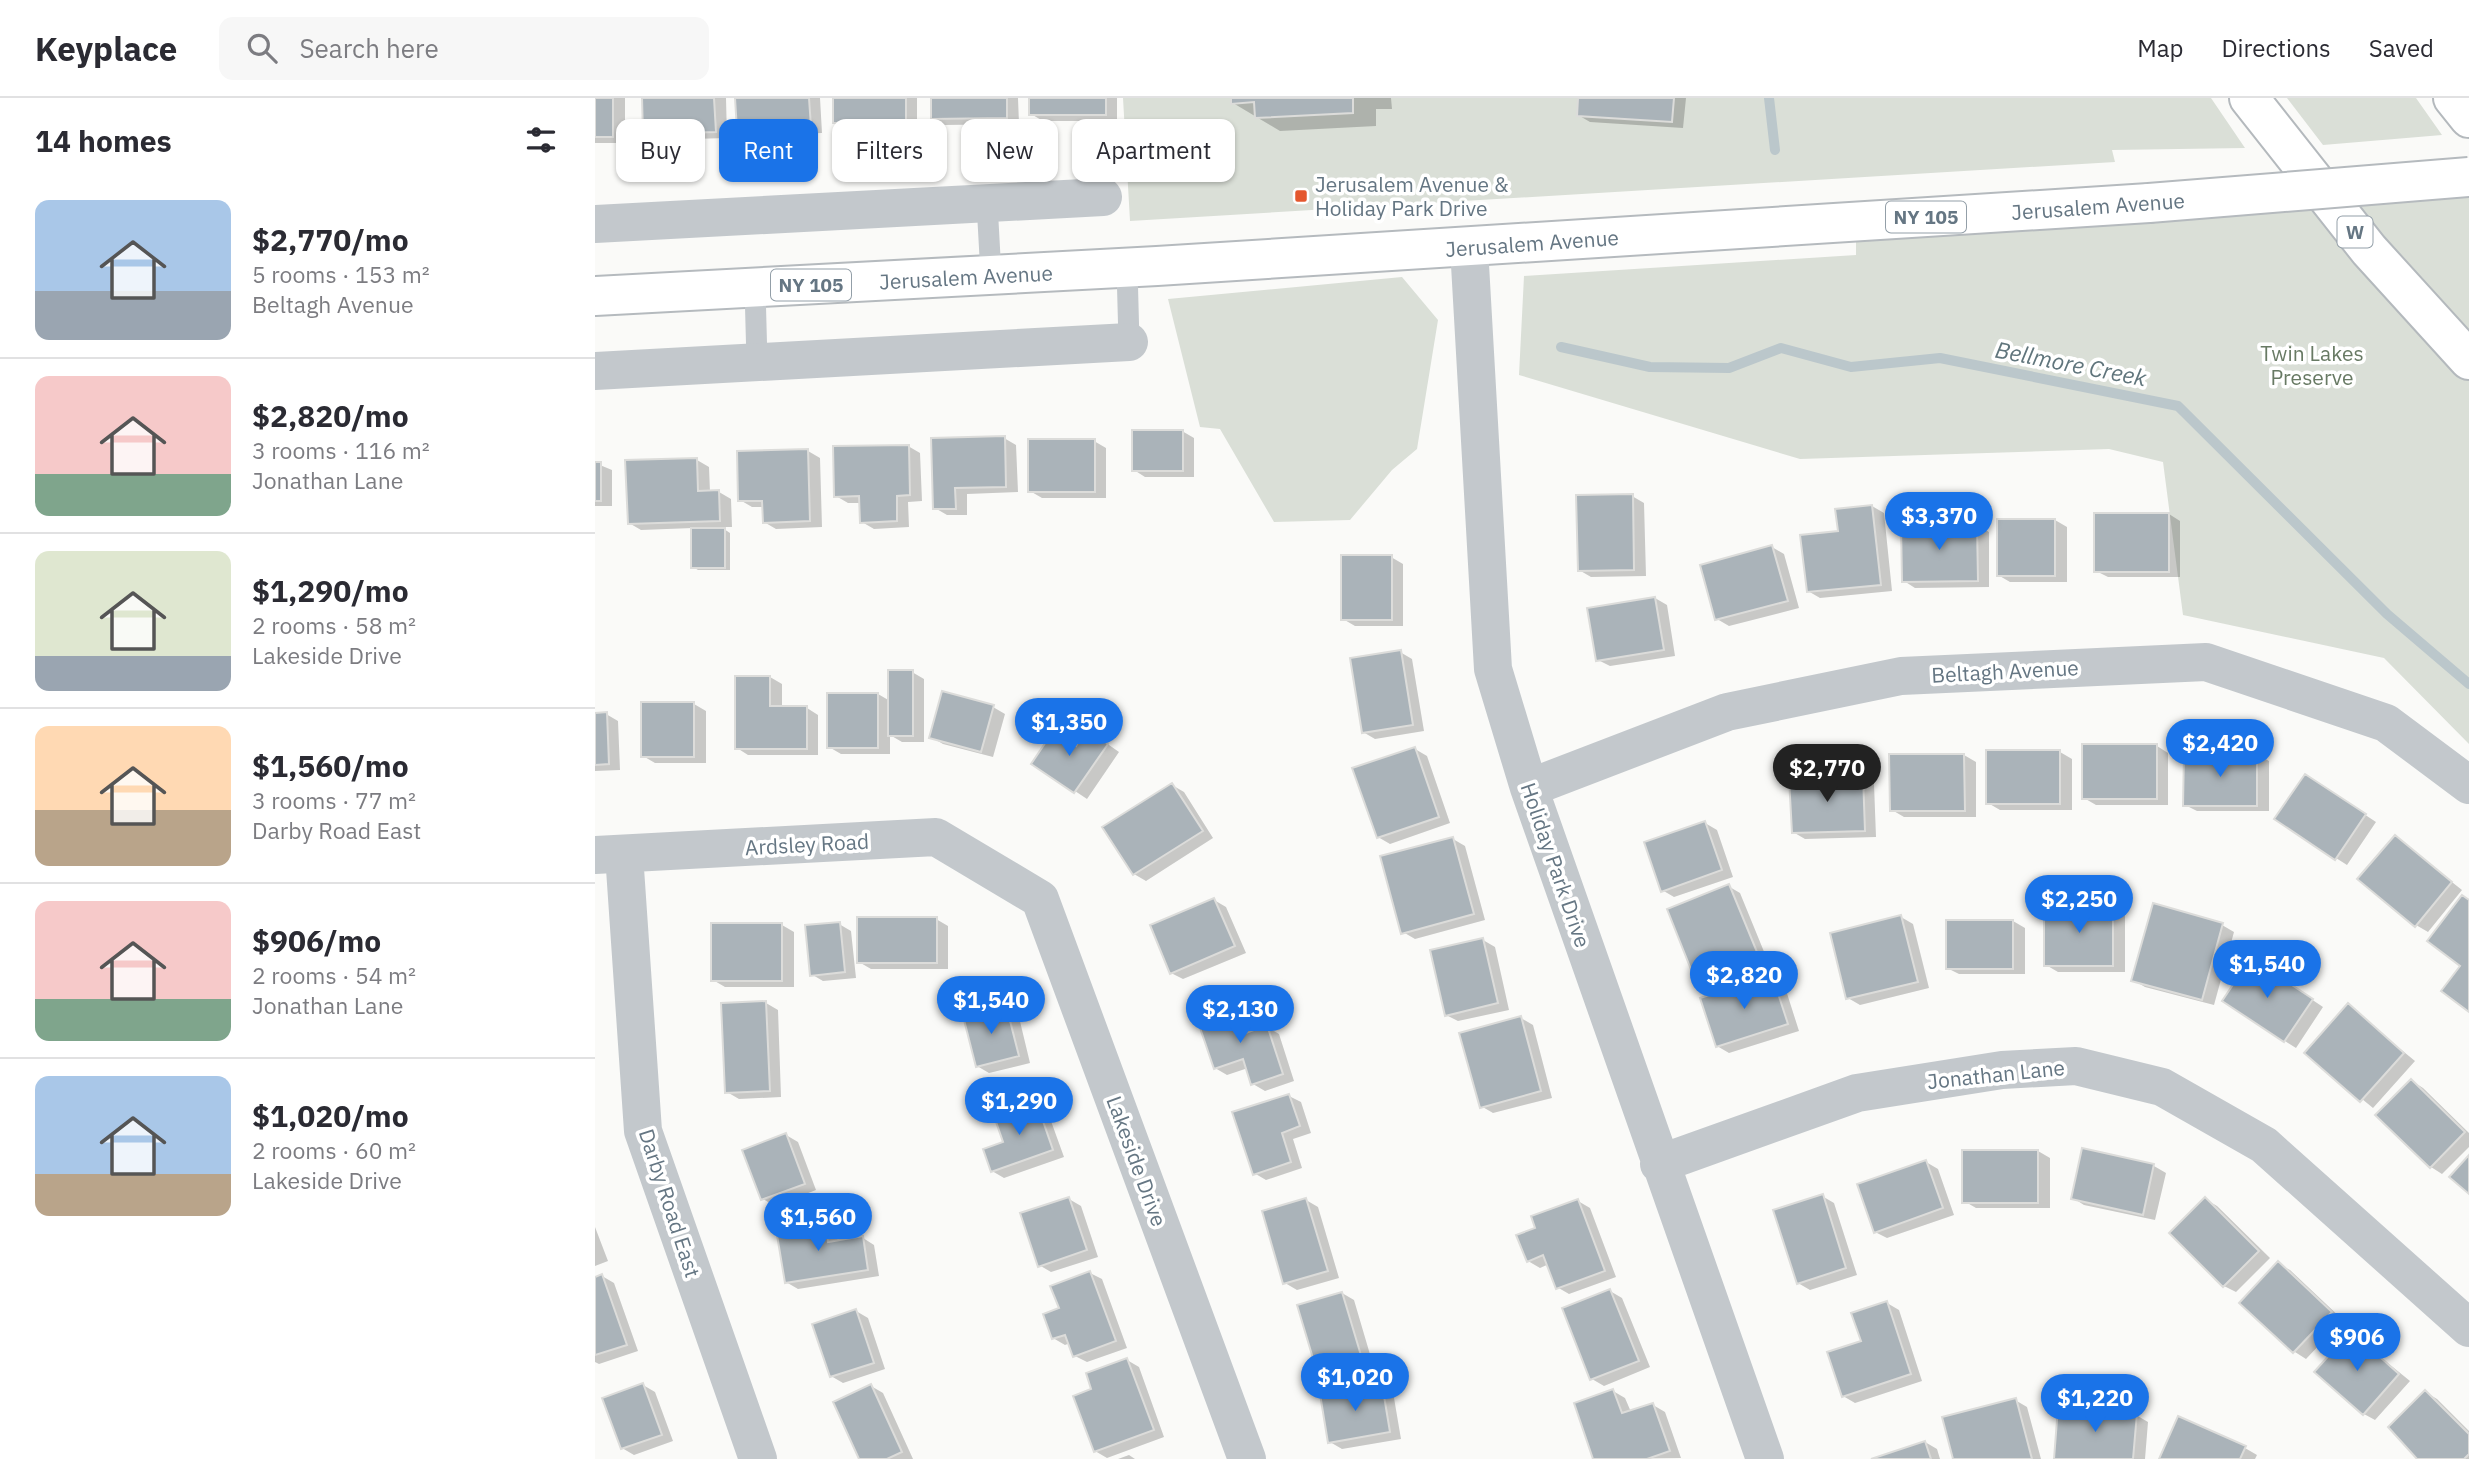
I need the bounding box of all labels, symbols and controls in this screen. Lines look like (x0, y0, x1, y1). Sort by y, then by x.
search box (219, 17, 709, 80)
text: Keyplace (35, 27, 177, 70)
icon: search (243, 29, 281, 67)
text: Search here (299, 31, 439, 65)
text: Map (2137, 32, 2183, 64)
text: Directions (2221, 32, 2331, 64)
text: Saved (2369, 32, 2434, 64)
chip: Buy (616, 119, 705, 182)
chip: Rent (719, 119, 818, 182)
chip: Filters (832, 119, 947, 182)
chip: New (961, 119, 1058, 182)
chip: Apartment (1072, 119, 1235, 182)
text: 14 homes (35, 121, 172, 160)
icon: filters (522, 121, 560, 159)
place label: Jerusalem Avenue & Holiday Park Drive (1315, 170, 1509, 222)
street label: Jerusalem Avenue (2010, 186, 2186, 226)
marker: Jerusalem Avenue & Holiday Park Drive (1293, 188, 1309, 204)
road number: NY 105 (1886, 202, 1966, 232)
road number: W (2337, 216, 2373, 248)
text: $2,770/mo (252, 220, 409, 259)
street label: Jerusalem Avenue (1444, 223, 1620, 263)
icon: home (91, 228, 175, 312)
street label: Jerusalem Avenue (878, 258, 1054, 296)
text: 5 rooms · 153 m² (252, 259, 430, 289)
road number: NY 105 (771, 270, 851, 300)
text: Beltagh Avenue (252, 289, 414, 319)
water label: Bellmore Creek (1993, 334, 2150, 393)
park label: Twin Lakes Preserve (2260, 339, 2364, 391)
text: $2,820/mo (252, 396, 409, 435)
icon: home (91, 404, 175, 488)
text: 3 rooms · 116 m² (252, 435, 430, 465)
text: Jonathan Lane (252, 465, 403, 495)
pin: $3,370 (1882, 492, 1996, 552)
text: $3,370 (1901, 500, 1977, 530)
text: $1,290/mo (252, 571, 409, 610)
icon: home (91, 579, 175, 663)
text: 2 rooms · 58 m² (252, 610, 416, 640)
text: Lakeside Drive (252, 640, 402, 670)
street label: Beltagh Avenue (1931, 653, 2079, 689)
pin: $1,350 (1012, 698, 1126, 758)
text: $1,350 (1031, 706, 1107, 736)
pin: $2,420 (2163, 720, 2277, 779)
text: $2,420 (2182, 727, 2258, 757)
pin: $2,770 (1770, 744, 1884, 804)
text: $1,560/mo (252, 746, 409, 785)
text: $2,770 (1789, 752, 1865, 782)
icon: home (91, 754, 175, 838)
street label: Holiday Park Drive (1515, 779, 1597, 951)
text: 3 rooms · 77 m² (252, 785, 416, 815)
text: Darby Road East (252, 815, 421, 845)
street label: Ardsley Road (744, 827, 870, 861)
pin: $2,250 (2022, 876, 2136, 935)
text: $2,250 (2041, 883, 2117, 913)
text: $906/mo (252, 921, 381, 960)
icon: home (91, 929, 175, 1013)
pin: $1,540 (2210, 940, 2324, 1000)
text: $1,540 (2229, 948, 2305, 978)
pin: $2,820 (1687, 951, 1801, 1011)
text: $2,820 (1706, 959, 1782, 989)
text: 2 rooms · 54 m² (252, 960, 416, 990)
pin: $1,540 (934, 976, 1048, 1036)
text: $1,540 (953, 984, 1029, 1014)
pin: $2,130 (1183, 986, 1297, 1045)
text: Jonathan Lane (252, 990, 403, 1020)
text: $2,130 (1202, 993, 1278, 1023)
street label: Jonathan Lane (1926, 1053, 2066, 1095)
pin: $1,290 (962, 1077, 1076, 1137)
text: $1,290 (981, 1085, 1057, 1115)
street label: Lakeside Drive (1100, 1092, 1174, 1230)
text: $1,020/mo (252, 1096, 409, 1135)
icon: home (91, 1104, 175, 1188)
street label: Darby Road East (633, 1125, 707, 1281)
text: 2 rooms · 60 m² (252, 1135, 416, 1165)
text: Lakeside Drive (252, 1165, 402, 1195)
pin: $1,560 (761, 1194, 875, 1253)
text: $1,560 (780, 1201, 856, 1231)
pin: $906 (2316, 1314, 2398, 1373)
text: $906 (2329, 1321, 2385, 1351)
pin: $1,020 (1298, 1354, 1412, 1413)
text: $1,020 (1317, 1361, 1393, 1391)
pin: $1,220 (2038, 1374, 2152, 1434)
text: $1,220 (2057, 1382, 2133, 1412)

